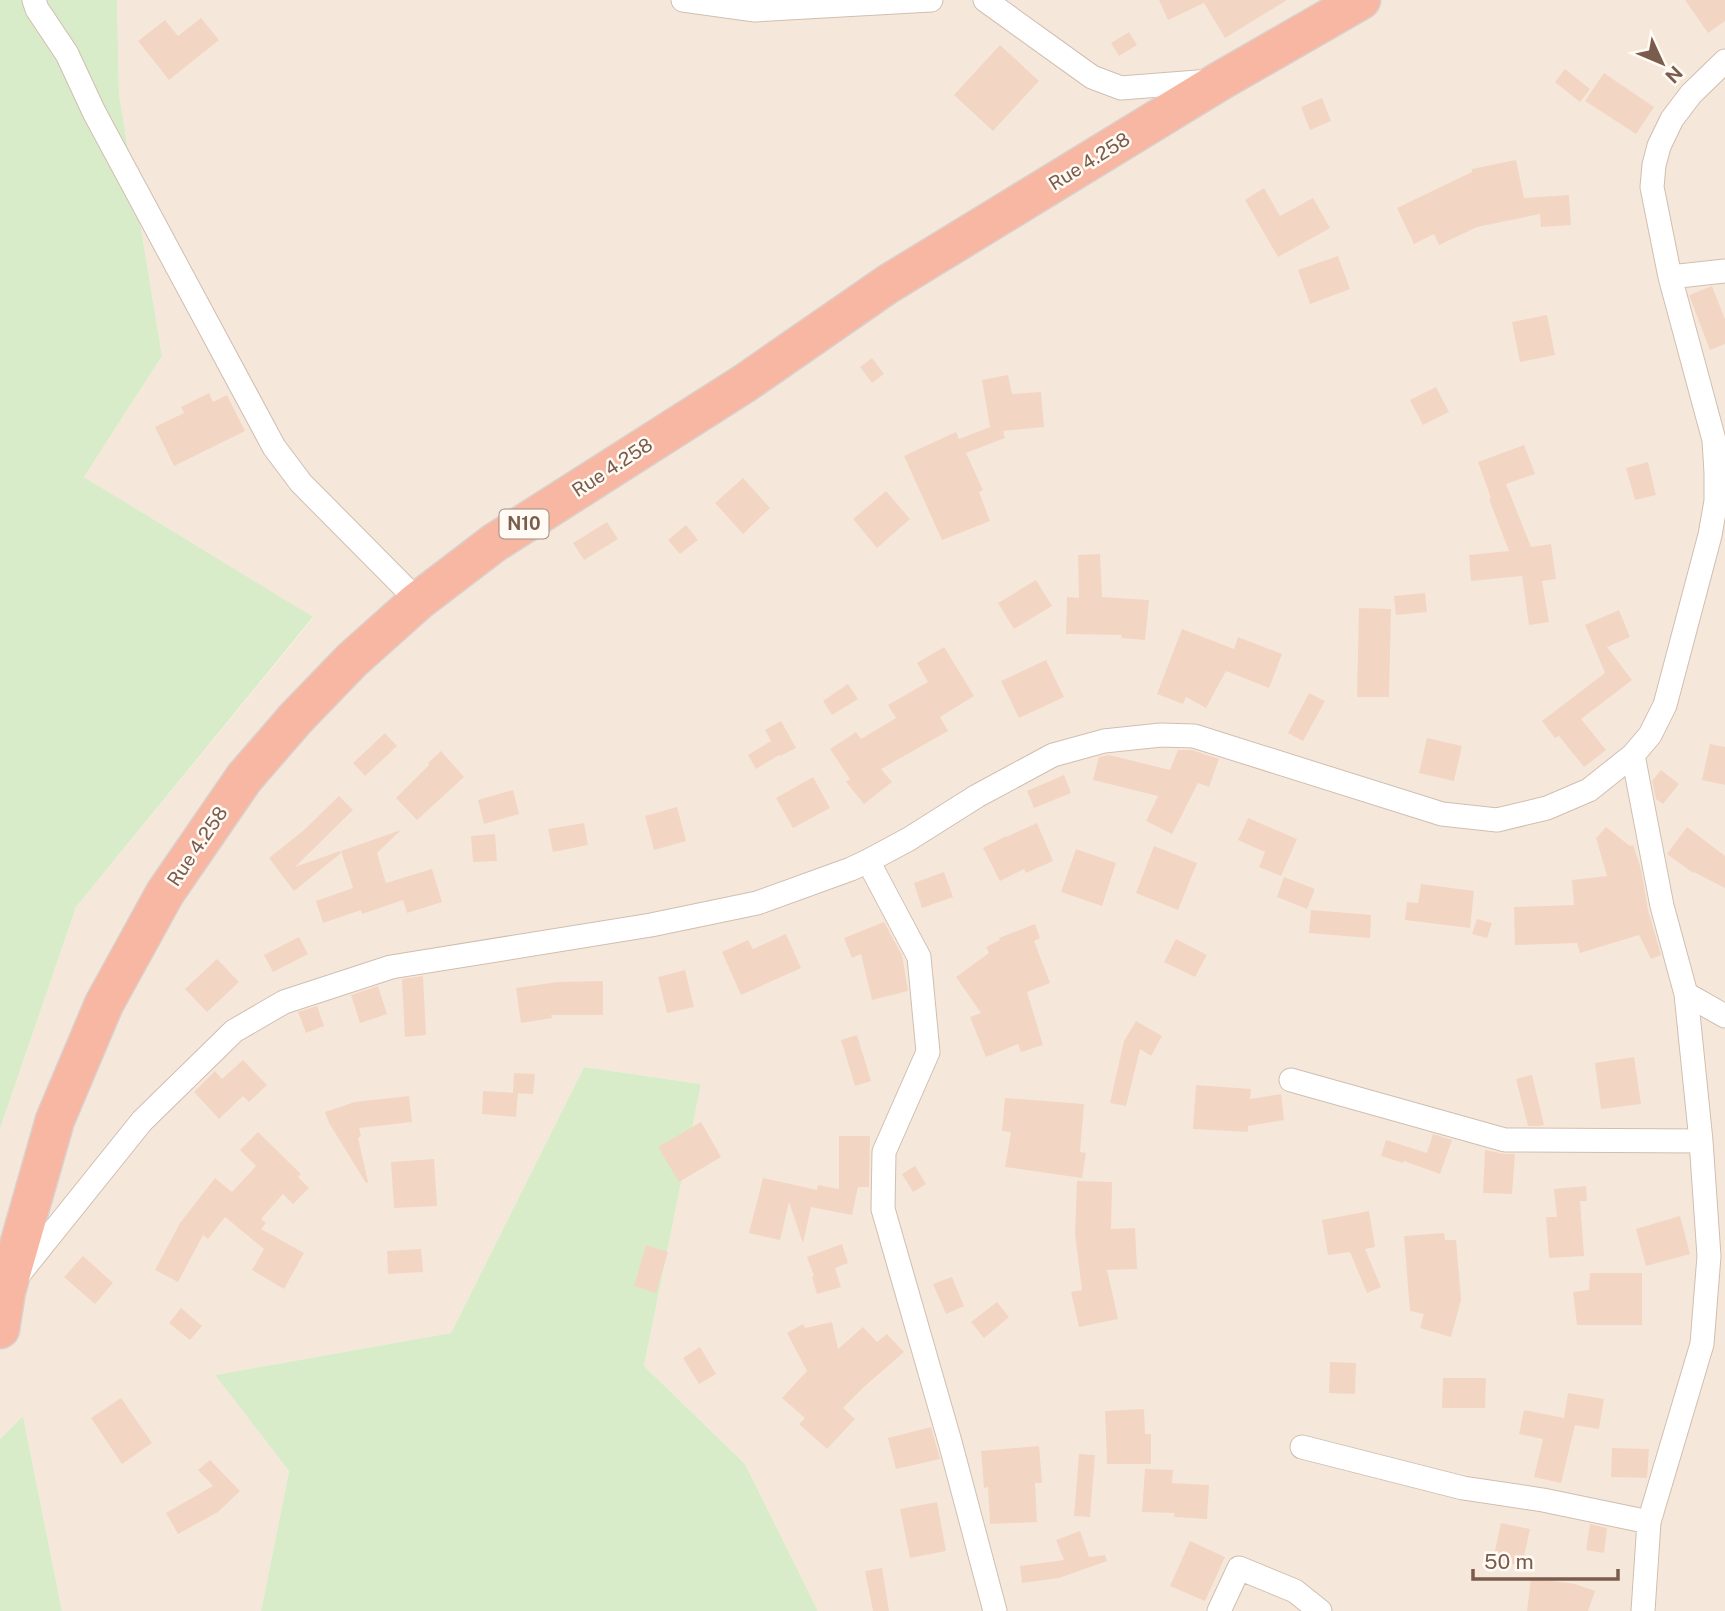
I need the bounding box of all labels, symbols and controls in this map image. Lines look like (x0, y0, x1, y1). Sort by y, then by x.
north arrow (1627, 28, 1697, 98)
text: N (1661, 62, 1687, 88)
street label: Rue 4.258 (1044, 127, 1134, 195)
street label: Rue 4.258 (568, 433, 656, 501)
road number: N10 (500, 510, 548, 538)
street label: Rue 4.258 (162, 802, 232, 890)
scale bar (1473, 1538, 1618, 1582)
text: 50 m (1484, 1549, 1534, 1574)

